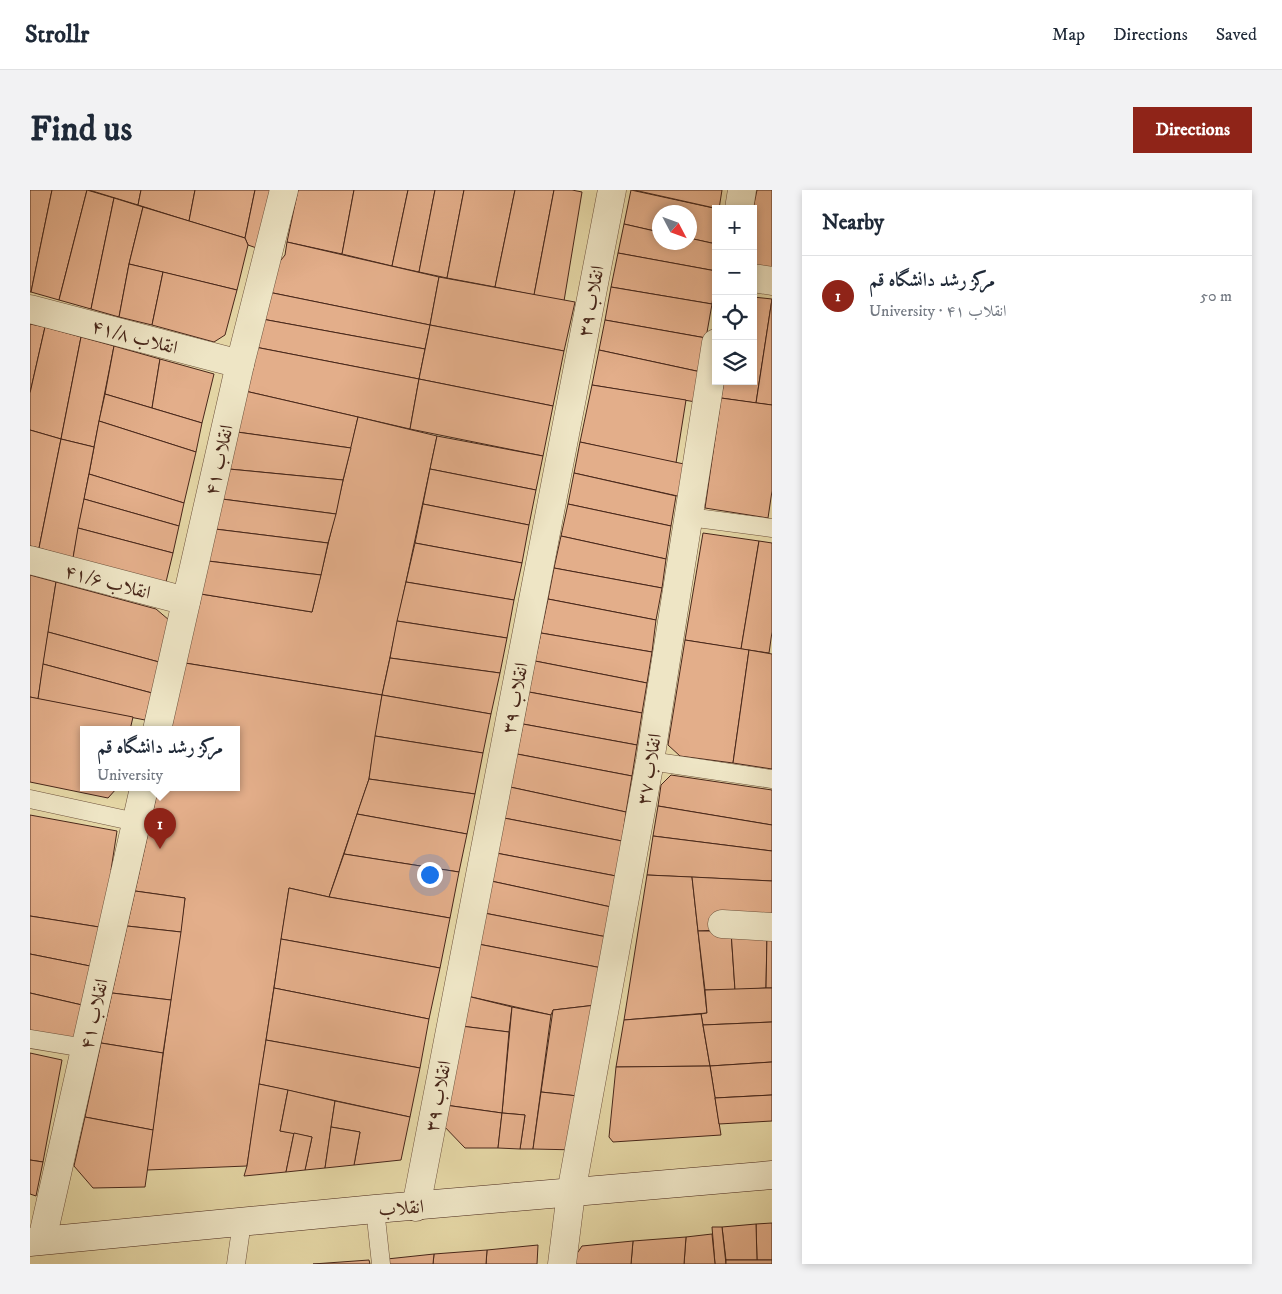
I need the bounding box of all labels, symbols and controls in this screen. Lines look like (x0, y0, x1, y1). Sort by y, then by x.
text: Strollr (25, 20, 89, 50)
text: Map (1052, 24, 1085, 46)
text: Directions (1113, 24, 1188, 46)
text: Saved (1216, 24, 1257, 46)
button: Directions (1133, 107, 1252, 153)
text: Find us (30, 108, 132, 152)
north arrow (652, 205, 697, 250)
map controls (712, 205, 757, 385)
button: + (712, 205, 757, 250)
text: Nearby (822, 210, 884, 236)
button: − (712, 250, 757, 295)
street label: انقلاب ۳۹ (573, 264, 610, 339)
text: مرکز رشد دانشگاه قم (869, 269, 995, 292)
text: 1 (835, 286, 841, 306)
text: 50 m (1200, 286, 1232, 306)
button: locate (712, 295, 757, 340)
text: University · انقلاب ۴۱ (869, 301, 1007, 321)
street label: انقلاب ۴۱/۸ (89, 315, 180, 360)
button: layers (712, 340, 757, 385)
street label: انقلاب ۴۱ (200, 423, 239, 498)
street label: انقلاب ۴۱/۶ (62, 560, 153, 605)
street label: انقلاب ۳۹ (497, 661, 534, 736)
popup (80, 726, 240, 791)
street label: انقلاب ۳۷ (632, 732, 667, 807)
text: مرکز رشد دانشگاه قم (97, 736, 223, 759)
text: University (97, 765, 163, 785)
pin: 1 (144, 808, 176, 849)
your location (417, 862, 443, 888)
street label: انقلاب ۴۱ (75, 977, 114, 1052)
street label: انقلاب ۳۹ (420, 1059, 457, 1134)
street label: انقلاب (378, 1195, 425, 1222)

